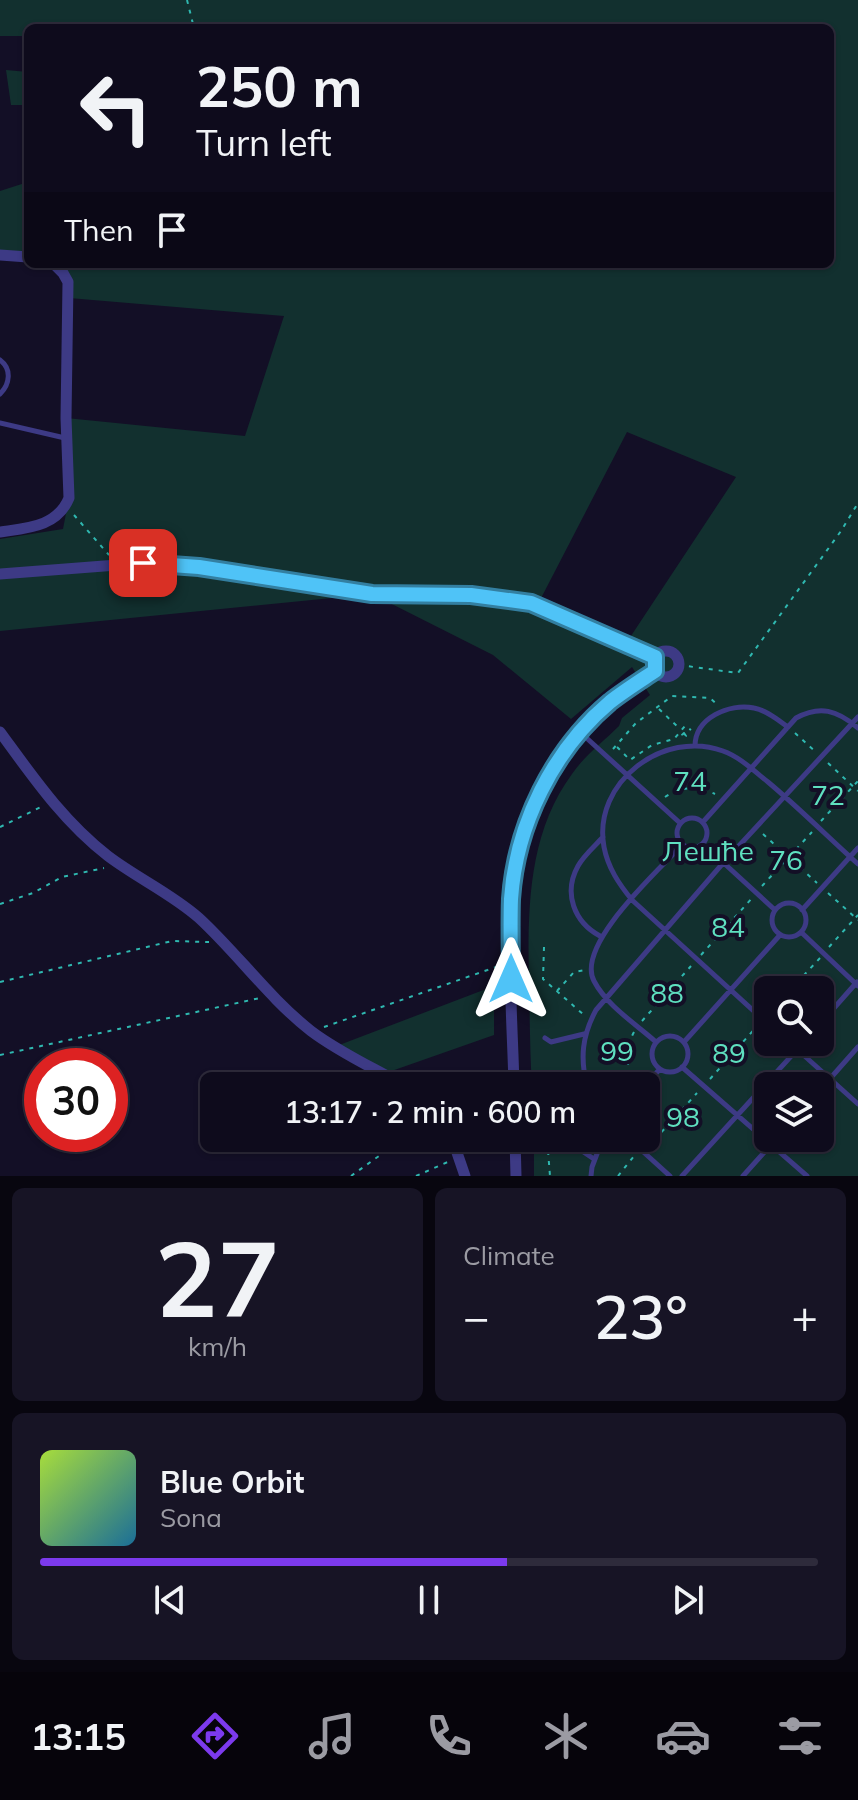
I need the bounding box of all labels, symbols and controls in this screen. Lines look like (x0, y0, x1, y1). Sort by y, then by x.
text: 250 m (196, 51, 363, 121)
icon: left (64, 56, 168, 160)
text: Turn left (196, 120, 332, 165)
icon: arrive (150, 208, 194, 252)
text: Then (64, 211, 134, 249)
pin (109, 529, 177, 597)
icon: arrive (121, 541, 165, 585)
park label: 74 (673, 763, 707, 798)
park label: 72 (811, 777, 845, 812)
park label: Лешће (662, 833, 754, 868)
park label: 76 (769, 842, 803, 877)
park label: 84 (711, 909, 745, 944)
position arrow (469, 937, 553, 1021)
park label: 88 (650, 975, 684, 1010)
map controls (754, 976, 834, 1152)
button: search (754, 976, 834, 1056)
park label: 99 (600, 1033, 634, 1068)
park label: 89 (712, 1035, 746, 1070)
speed limit sign: 30 (24, 1048, 128, 1152)
button: layers (754, 1072, 834, 1152)
text: 13:17 · 2 min · 600 m (284, 1093, 576, 1131)
park label: 98 (666, 1099, 700, 1134)
text: 27 (155, 1212, 280, 1343)
text: Climate (463, 1239, 555, 1272)
text: 23° (593, 1279, 688, 1354)
text: − (463, 1289, 489, 1344)
text: + (792, 1289, 818, 1344)
text: km/h (188, 1330, 247, 1363)
text: Blue Orbit (160, 1463, 304, 1501)
text: Sona (160, 1501, 222, 1534)
icon: previous (148, 1578, 192, 1622)
icon: pause (407, 1578, 451, 1622)
icon: next (666, 1578, 710, 1622)
icon: directions (187, 1708, 243, 1764)
icon: music (304, 1708, 360, 1764)
icon: phone (421, 1708, 477, 1764)
icon: climate (538, 1708, 594, 1764)
icon: car (655, 1708, 711, 1764)
icon: filters (772, 1708, 828, 1764)
text: 13:15 (30, 1714, 126, 1759)

